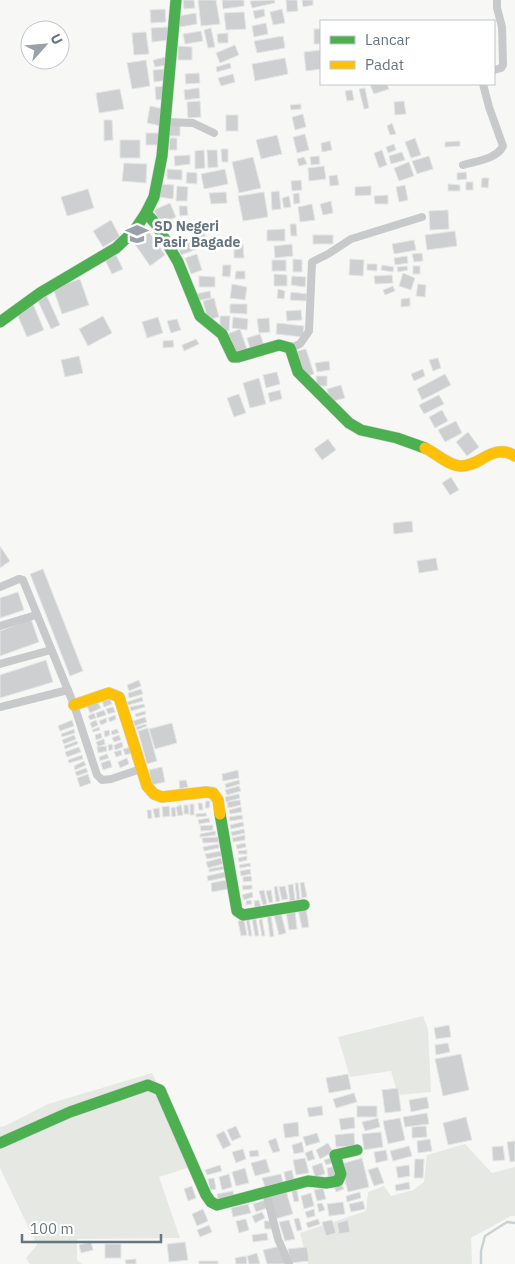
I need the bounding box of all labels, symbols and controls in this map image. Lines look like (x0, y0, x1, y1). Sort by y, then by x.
north arrow (20, 20, 70, 70)
legend (320, 20, 495, 85)
text: Lancar (365, 30, 411, 49)
text: U (46, 31, 67, 48)
text: Padat (365, 55, 404, 74)
place label: SD Negeri Pasir Bagade (154, 217, 240, 251)
school or university icon: SD Negeri Pasir Bagade (124, 221, 150, 247)
scale bar (22, 1212, 161, 1244)
text: 100 m (30, 1219, 74, 1238)

